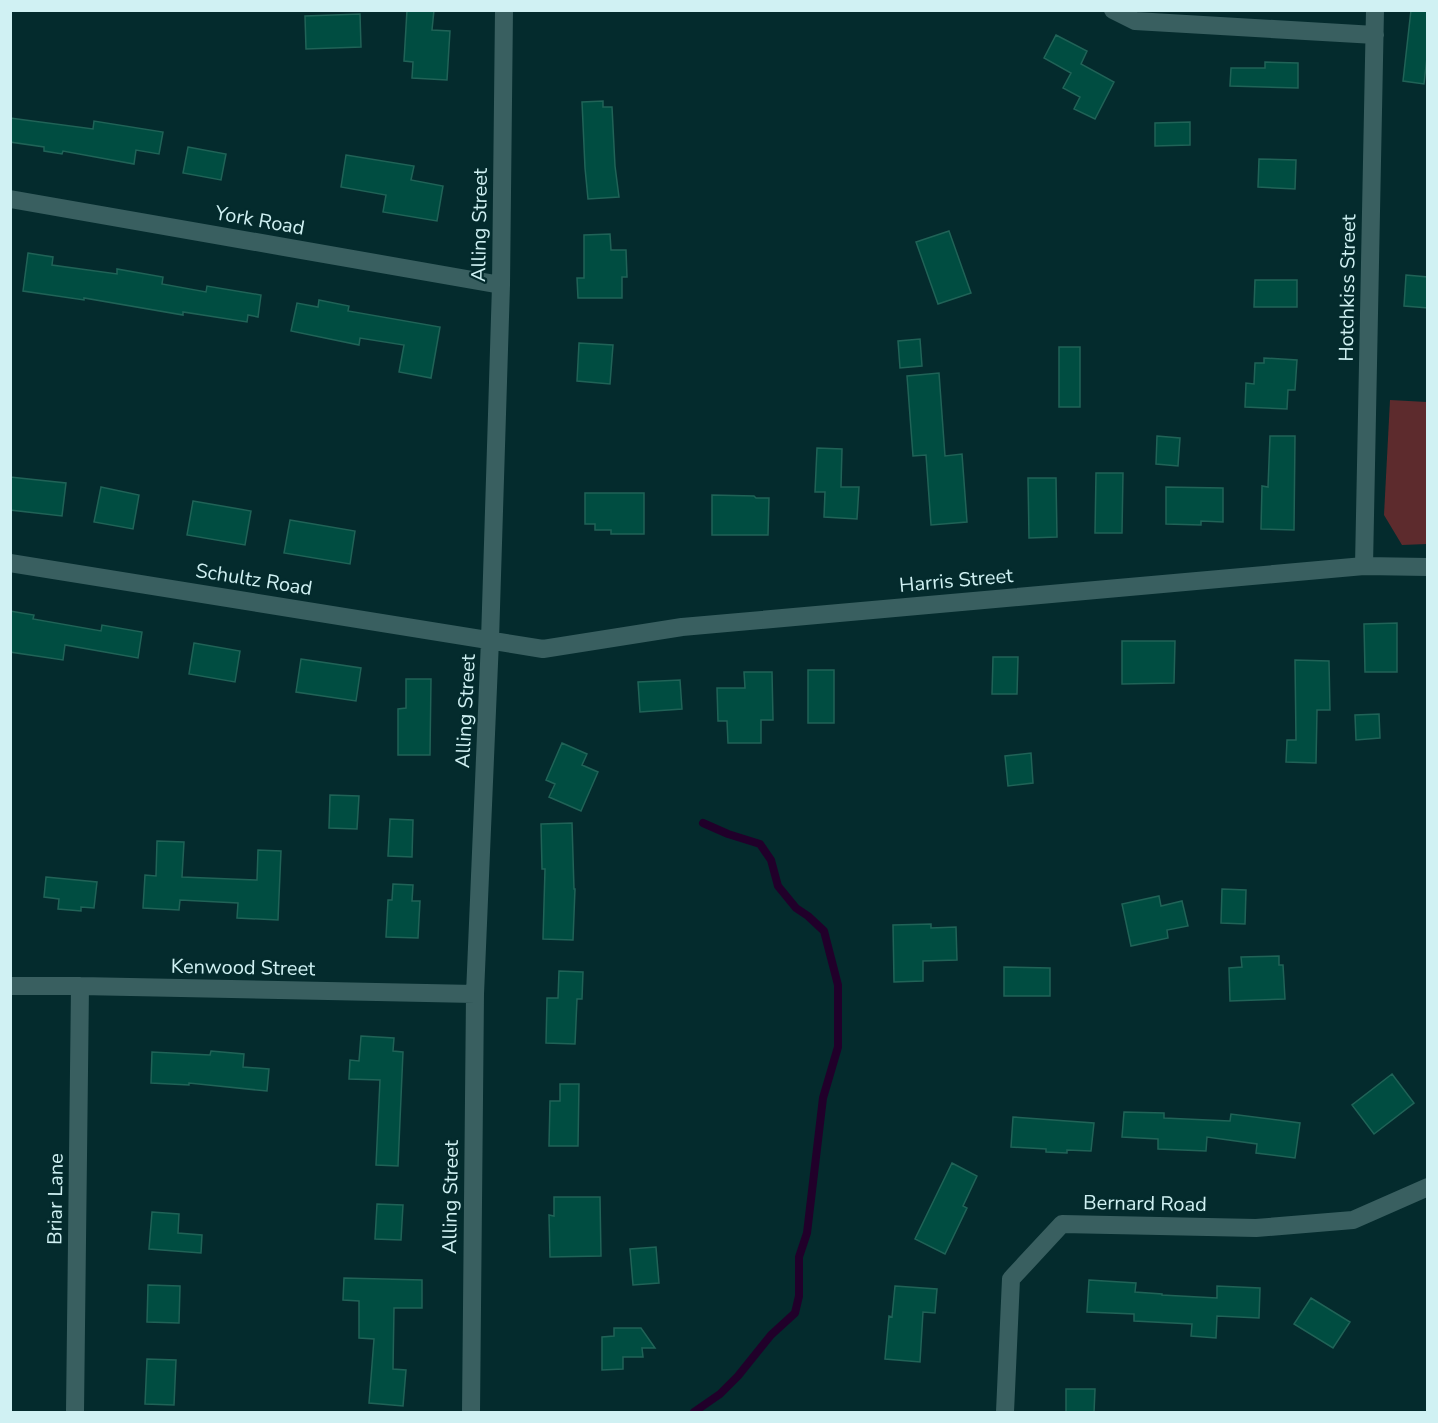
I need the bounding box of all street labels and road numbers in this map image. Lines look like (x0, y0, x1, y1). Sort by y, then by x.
street label: Alling Street (465, 167, 494, 282)
street label: York Road (212, 199, 307, 242)
street label: Hotchkiss Street (1333, 213, 1362, 362)
street label: Schultz Road (194, 557, 314, 602)
street label: Harris Street (898, 562, 1015, 599)
street label: Alling Street (449, 652, 482, 769)
street label: Kenwood Street (171, 953, 316, 982)
street label: Alling Street (436, 1139, 465, 1254)
street label: Briar Lane (41, 1153, 70, 1245)
street label: Bernard Road (1083, 1189, 1207, 1218)

